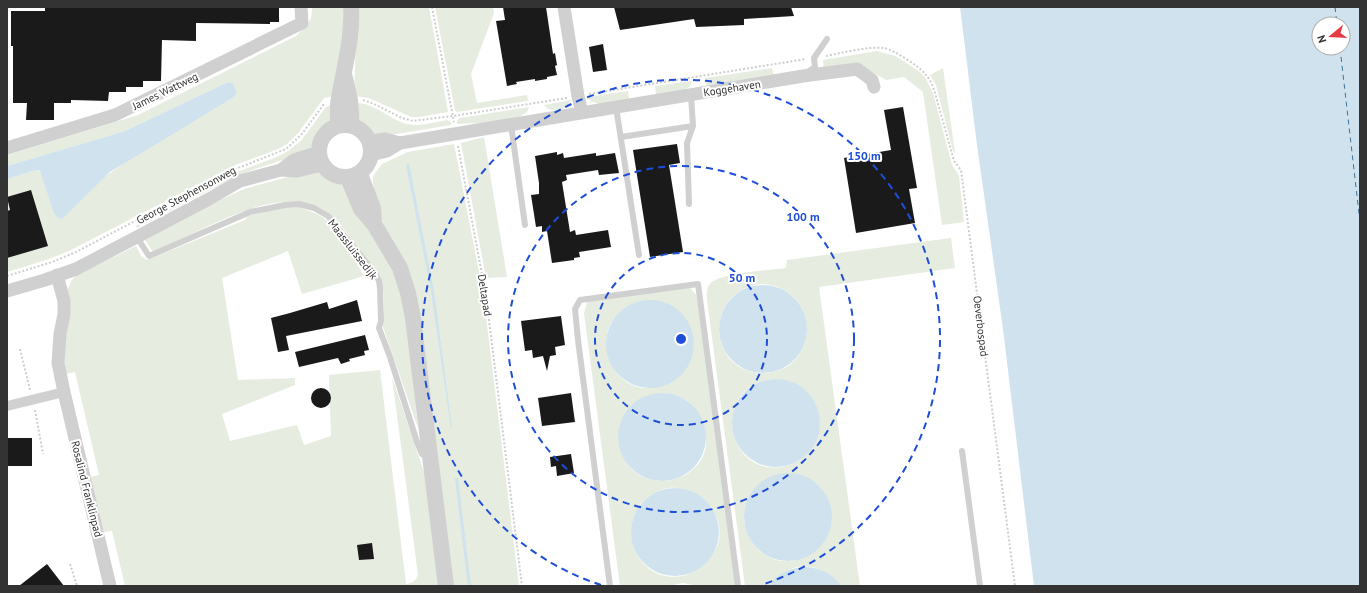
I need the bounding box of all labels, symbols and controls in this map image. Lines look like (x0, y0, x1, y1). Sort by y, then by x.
north arrow (1311, 16, 1351, 56)
text: N (1314, 33, 1329, 45)
street label: James Wattweg (129, 69, 200, 113)
street label: Koggehaven (702, 77, 762, 99)
text: 150 m (847, 148, 881, 163)
street label: George Stephensonweg (134, 163, 238, 227)
text: 100 m (786, 209, 820, 224)
street label: Maassluissedijk (325, 216, 381, 283)
text: 50 m (729, 270, 755, 285)
street label: Deltapad (475, 273, 495, 317)
street label: Oeverbospad (970, 295, 992, 357)
centre of rings (674, 332, 688, 346)
street label: Rosalind Franklinpad (68, 439, 106, 539)

